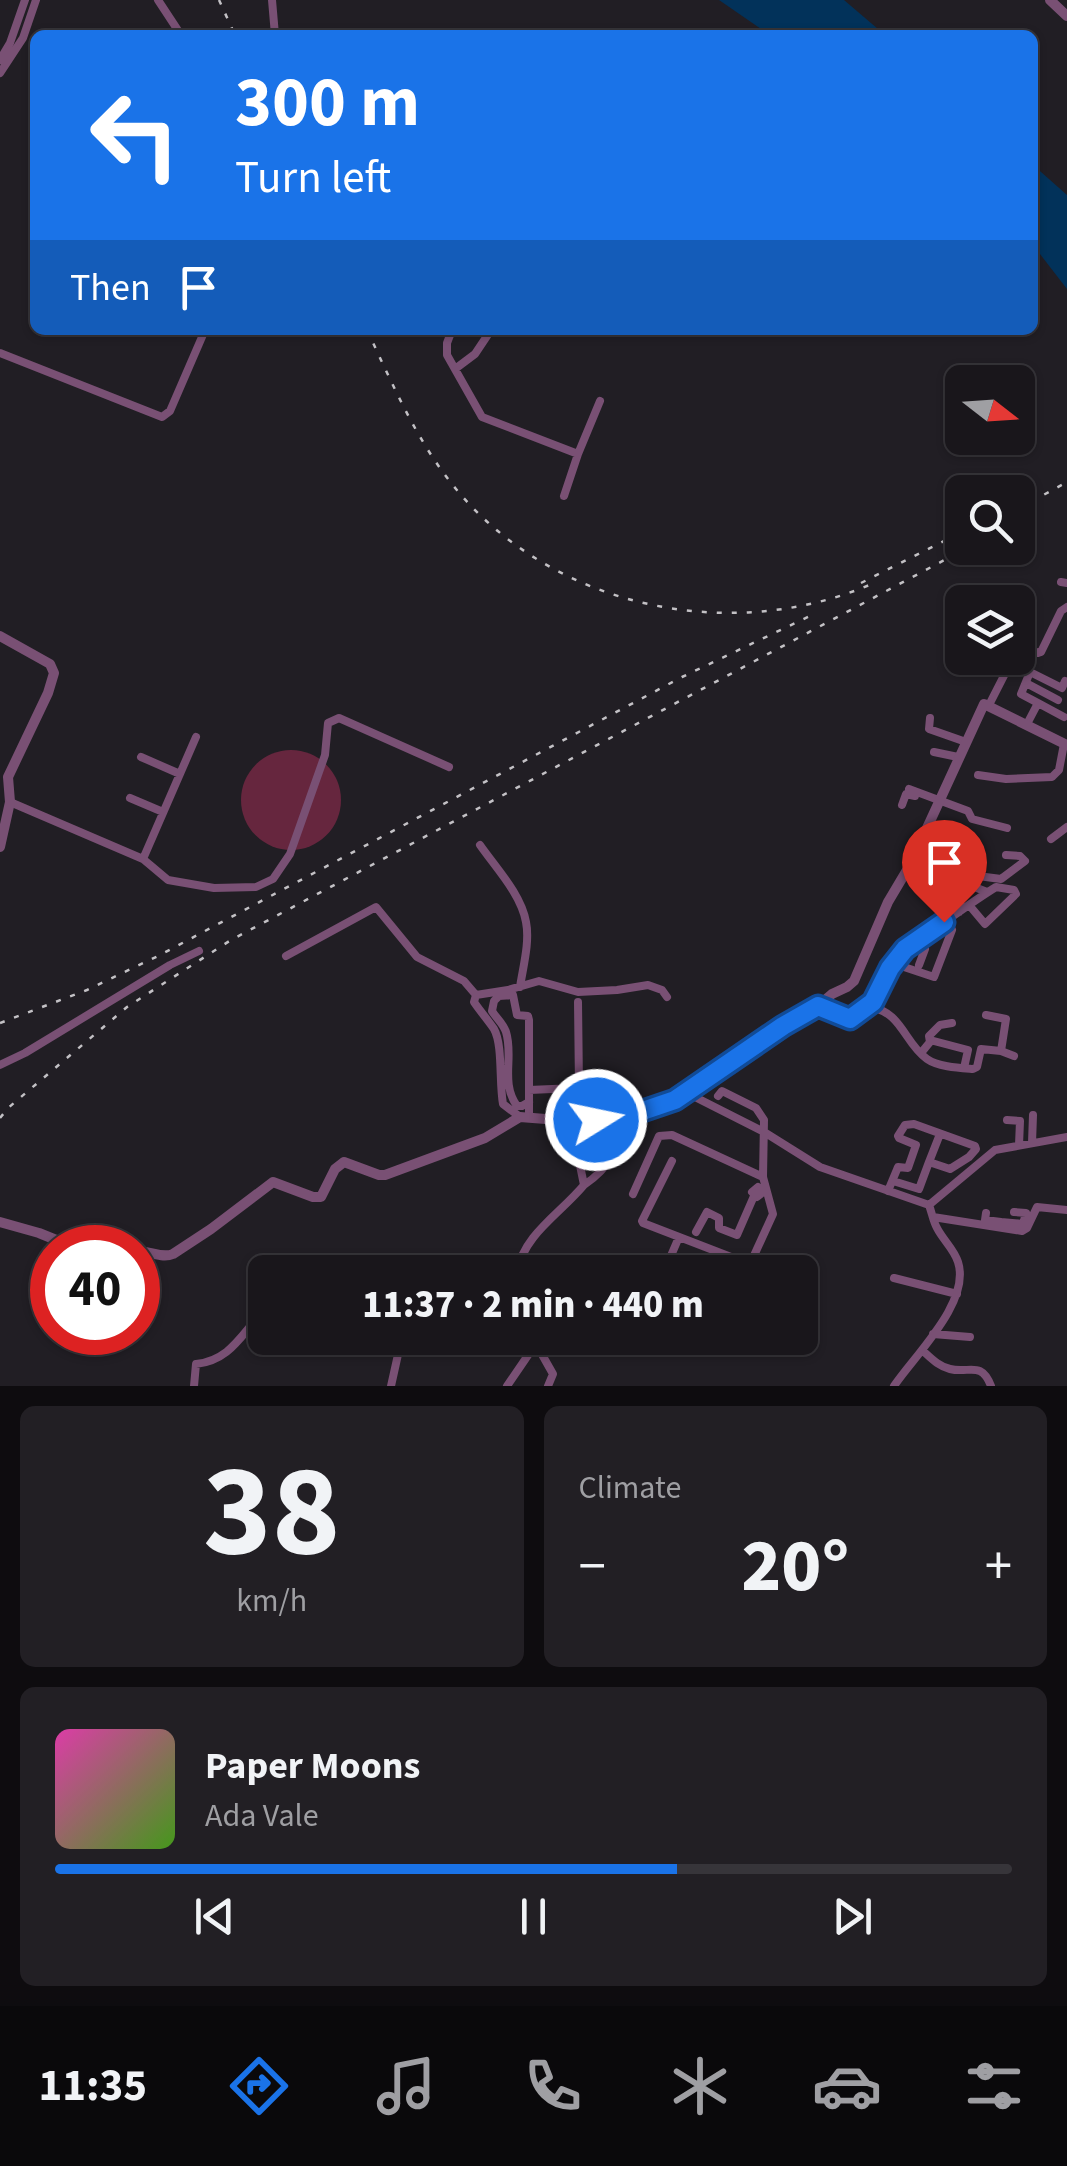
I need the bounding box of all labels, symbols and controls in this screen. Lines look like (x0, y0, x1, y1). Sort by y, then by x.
text: 300 m (235, 53, 420, 153)
icon: left (70, 70, 200, 200)
text: Turn left (235, 146, 391, 210)
icon: arrive (171, 260, 226, 315)
text: Then (70, 261, 151, 315)
north arrow (945, 365, 1035, 455)
map controls (945, 365, 1035, 675)
button: search (945, 475, 1035, 565)
button: layers (945, 585, 1035, 675)
pin (902, 820, 987, 923)
icon: arrive (917, 835, 972, 890)
position arrow (544, 1068, 648, 1172)
speed limit sign: 40 (30, 1225, 160, 1355)
text: 11:37 · 2 min · 440 m (362, 1278, 704, 1332)
text: 38 (203, 1420, 340, 1605)
text: Climate (579, 1465, 681, 1511)
text: 20° (741, 1513, 849, 1620)
text: − (579, 1528, 606, 1606)
text: + (985, 1528, 1012, 1606)
text: km/h (236, 1578, 307, 1624)
text: Paper Moons (205, 1739, 420, 1793)
text: Ada Vale (205, 1793, 319, 1839)
icon: previous (187, 1889, 242, 1944)
icon: pause (506, 1889, 561, 1944)
icon: next (825, 1889, 880, 1944)
icon: directions (224, 2051, 294, 2121)
icon: music (371, 2051, 441, 2121)
icon: phone (518, 2051, 588, 2121)
icon: climate (665, 2051, 735, 2121)
icon: car (812, 2051, 882, 2121)
icon: filters (959, 2051, 1029, 2121)
text: 11:35 (38, 2054, 147, 2118)

